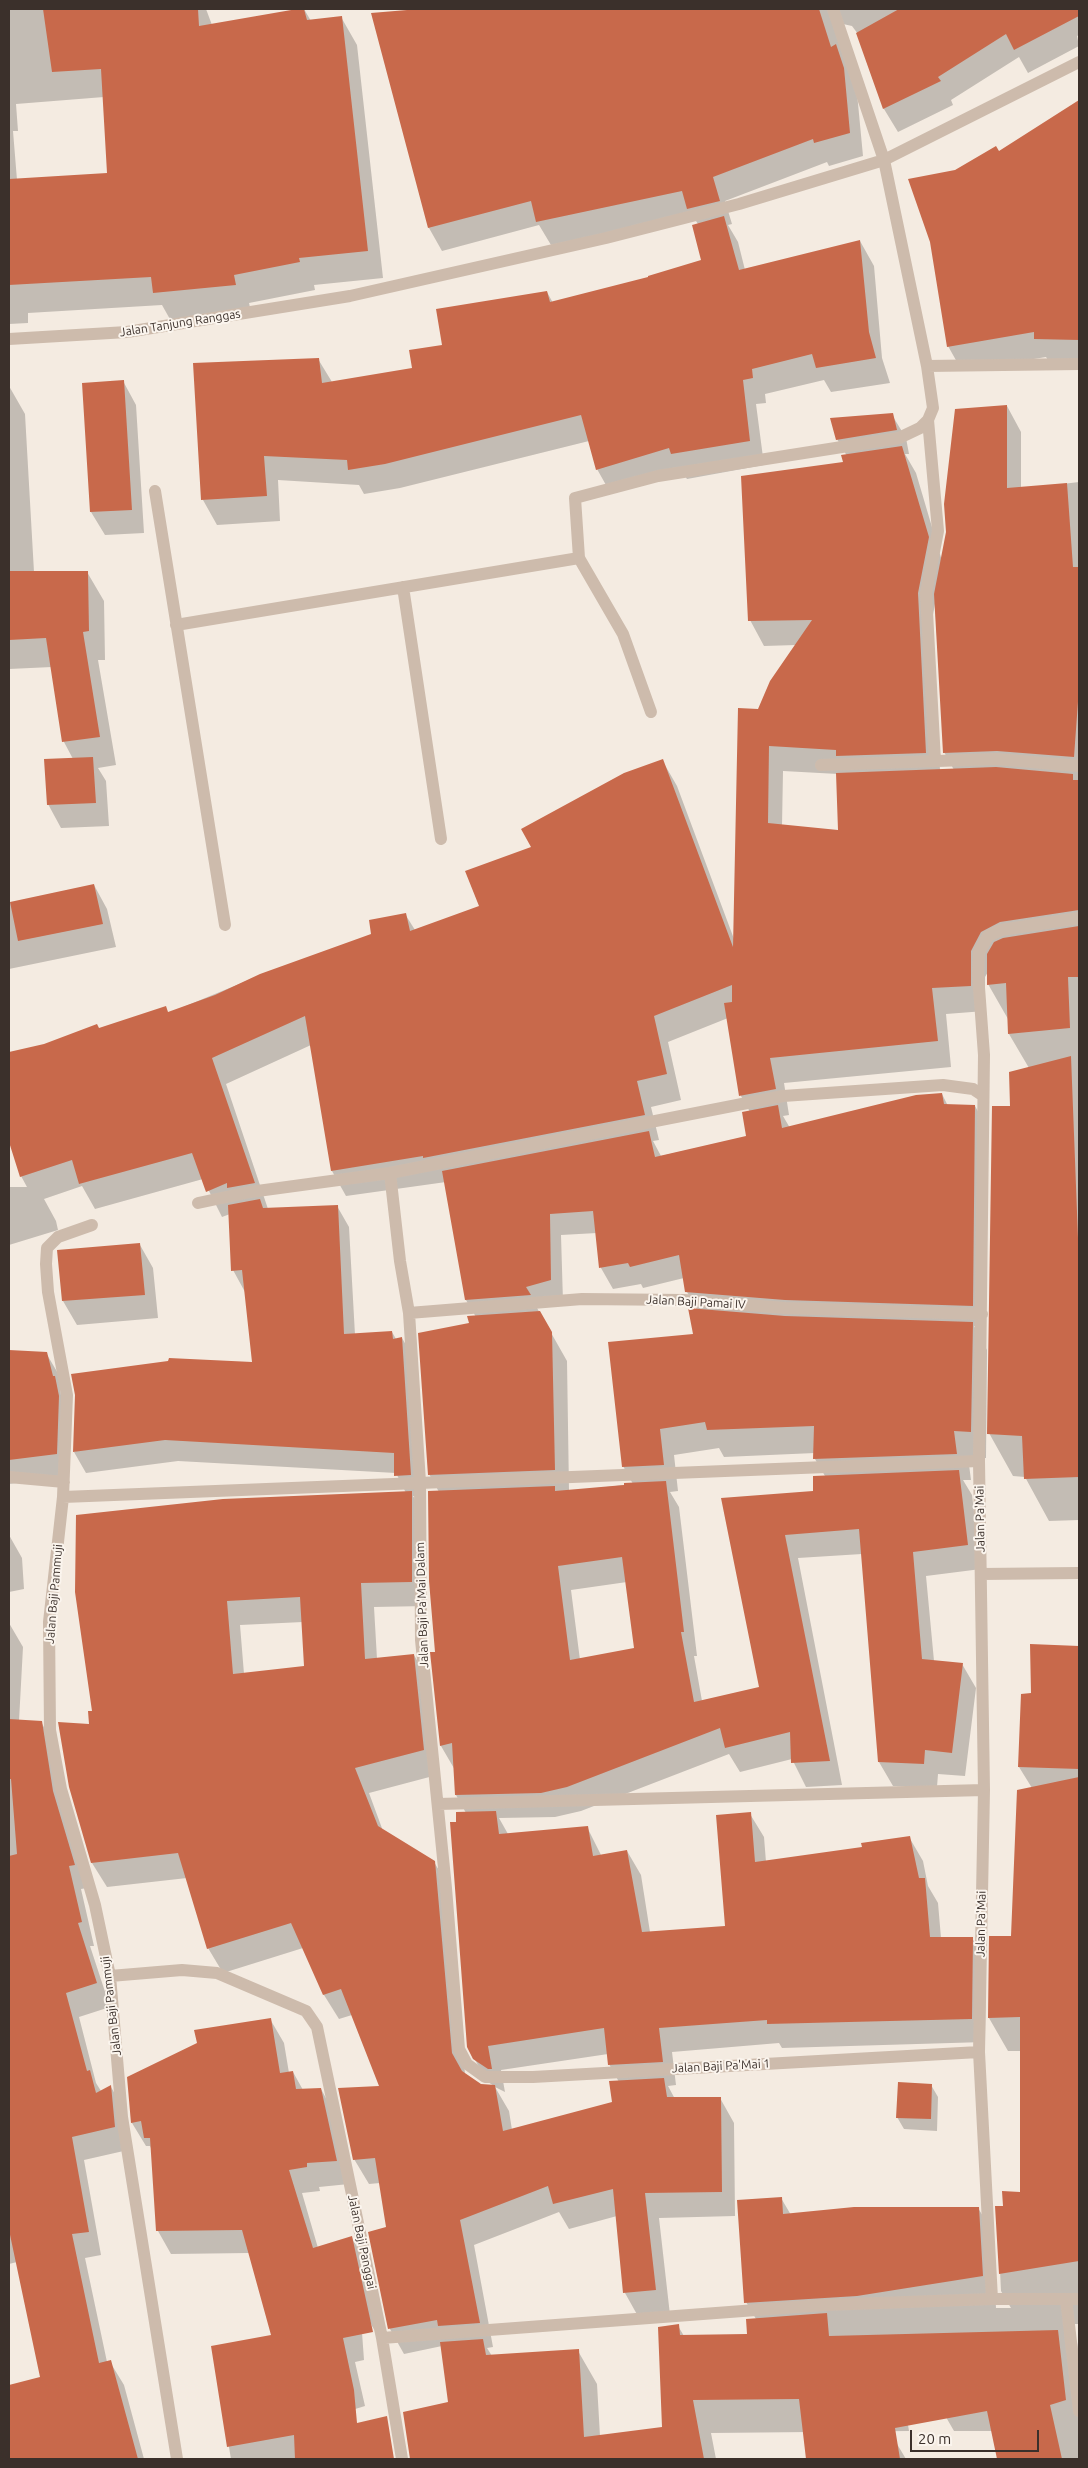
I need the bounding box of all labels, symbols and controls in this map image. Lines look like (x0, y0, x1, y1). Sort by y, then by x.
street label: Jalan Tanjung Ranggas (119, 306, 241, 340)
street label: Jalan Baji Pamai IV (646, 1292, 746, 1312)
street label: Jalan Pa'Mai (972, 1486, 988, 1552)
street label: Jalan Baji Pa'Mai Dalam (413, 1542, 431, 1668)
street label: Jalan Baji Pammuji (42, 1544, 66, 1644)
street label: Jalan Pa'Mai (973, 1891, 989, 1957)
street label: Jalan Baji Pammuji (98, 1955, 124, 2057)
street label: Jalan Baji Pa'Mai 1 (672, 2056, 770, 2076)
street label: Jalan Baji Panggai (345, 2193, 379, 2291)
scale bar (913, 2420, 1042, 2452)
text: 20 m (918, 2430, 951, 2447)

